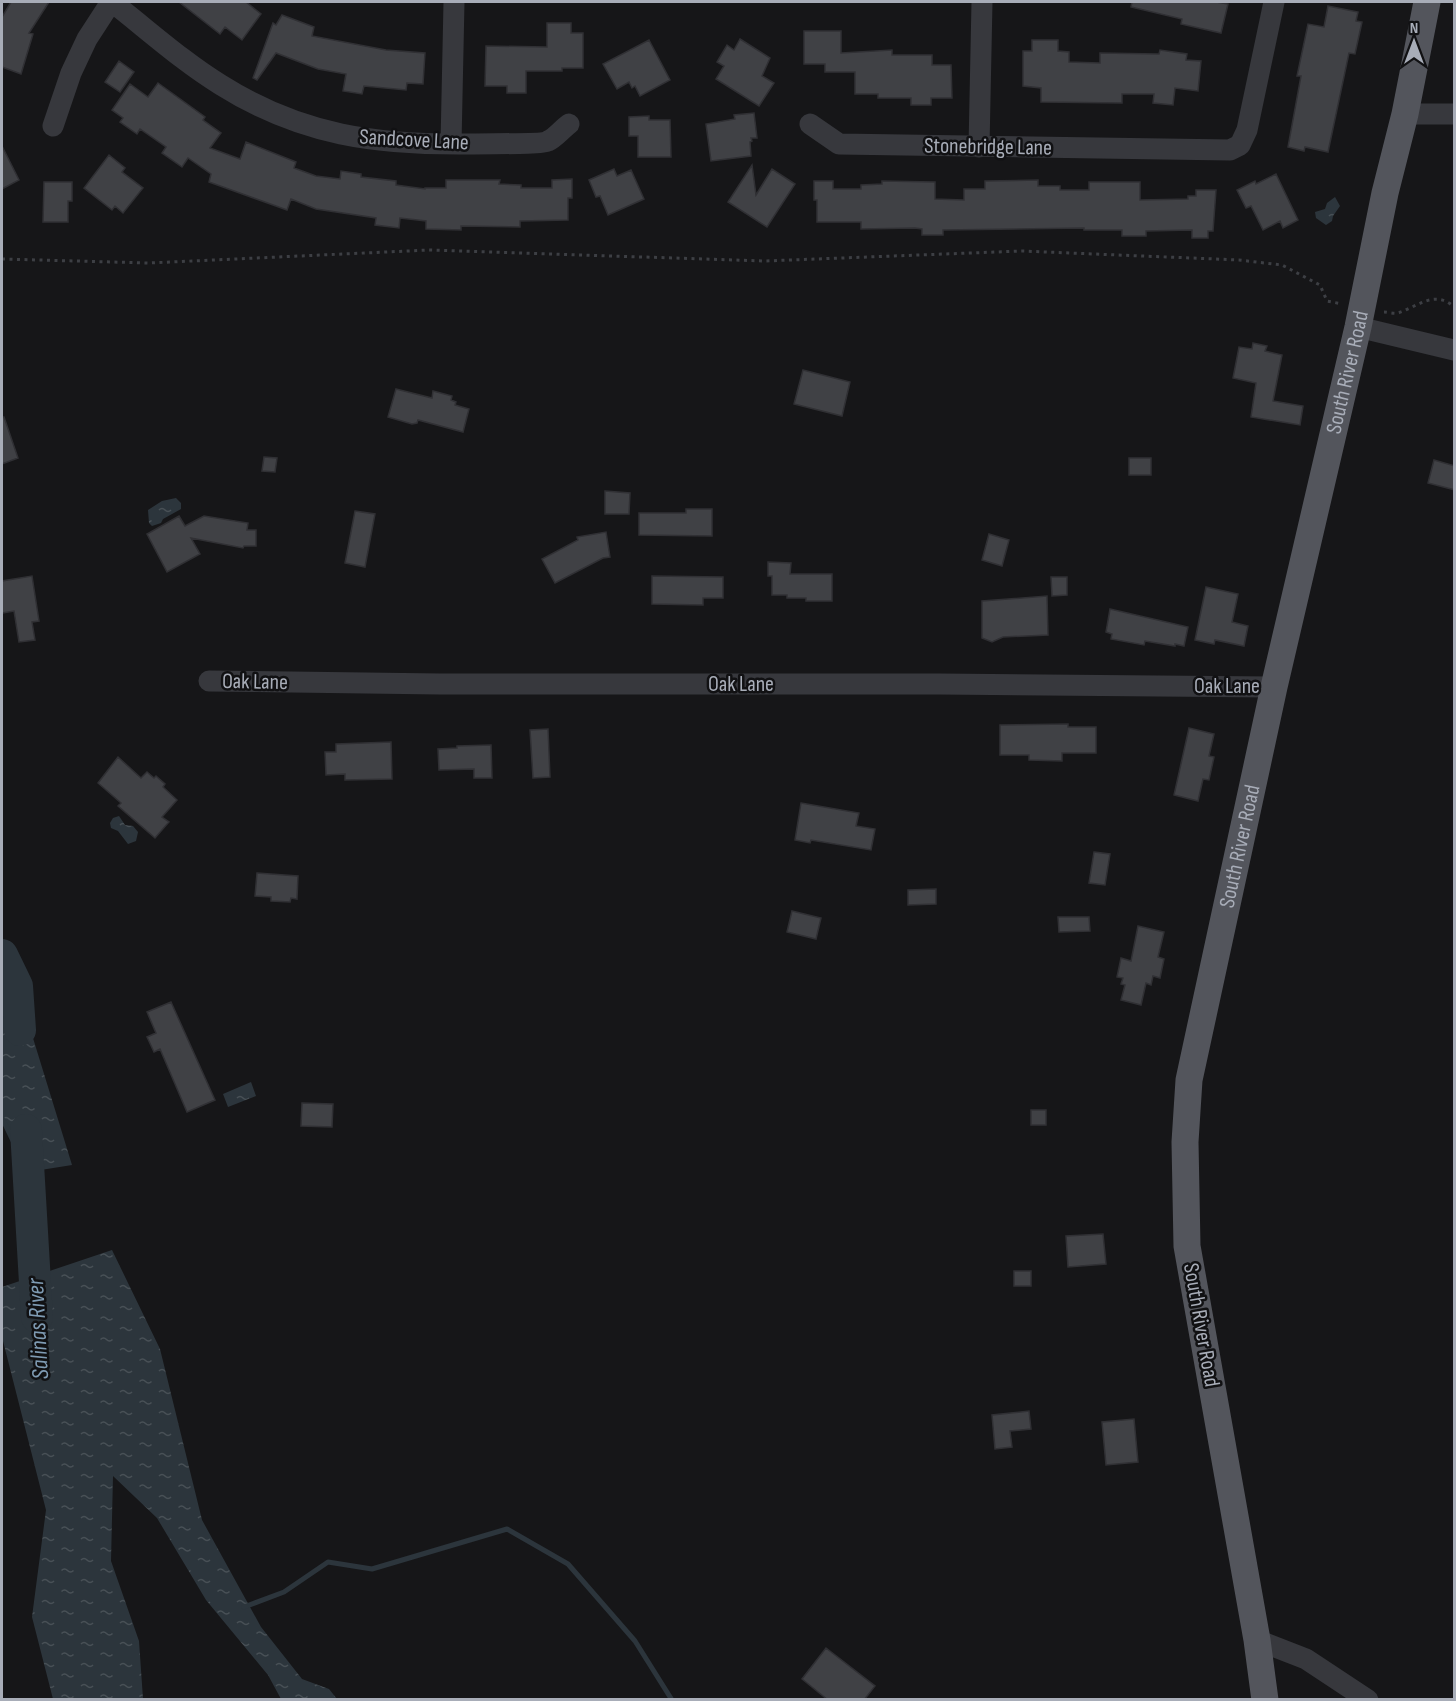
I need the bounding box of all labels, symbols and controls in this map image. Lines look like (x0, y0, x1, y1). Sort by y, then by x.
north arrow (1384, 12, 1444, 72)
text: N (1410, 19, 1418, 38)
street label: Sandcove Lane (359, 124, 469, 156)
street label: Stonebridge Lane (924, 132, 1052, 162)
street label: South River Road (1320, 309, 1374, 437)
street label: Oak Lane (222, 668, 288, 696)
street label: Oak Lane (708, 671, 774, 698)
street label: Oak Lane (1194, 673, 1260, 700)
street label: South River Road (1213, 782, 1266, 910)
street label: South River Road (1177, 1261, 1225, 1389)
water label: Salinas River (21, 1276, 55, 1380)

